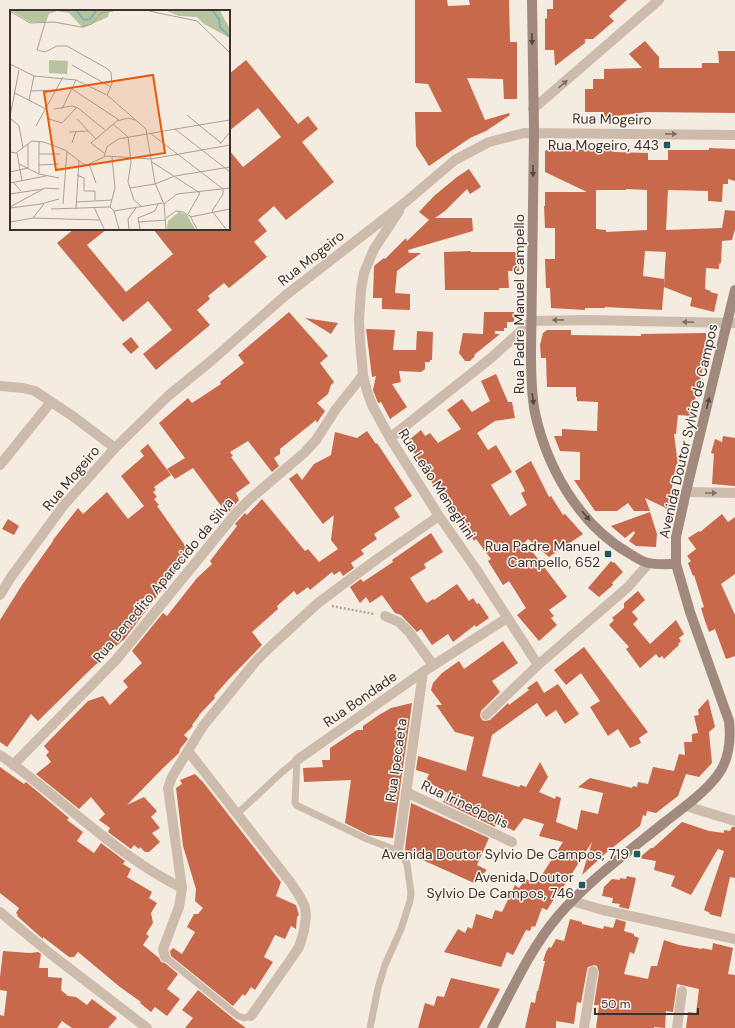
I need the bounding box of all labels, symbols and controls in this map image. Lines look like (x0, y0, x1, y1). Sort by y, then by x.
inset map (10, 10, 230, 230)
one-way arrow (529, 33, 535, 46)
one-way arrow (558, 79, 568, 88)
street label: Rua Mogeiro (572, 109, 652, 129)
one-way arrow (665, 131, 678, 137)
place label: Rua Mogeiro, 443 (548, 136, 659, 154)
marker: Rua Mogeiro, 443 (662, 140, 672, 150)
one-way arrow (530, 165, 536, 178)
street label: Rua Padre Manuel Campello (510, 214, 528, 394)
street label: Rua Mogeiro (274, 226, 348, 290)
one-way arrow (552, 317, 564, 324)
one-way arrow (681, 319, 694, 325)
street label: Avenida Doutor Sylvio de Campos (654, 322, 722, 540)
one-way arrow (530, 393, 536, 405)
one-way arrow (705, 396, 711, 409)
street label: Rua Leão Meneghini (394, 425, 480, 543)
street label: Rua Mogeiro (39, 442, 103, 514)
one-way arrow (705, 490, 718, 496)
street label: Rua Benedito Aparecido da Silva (89, 494, 237, 666)
one-way arrow (581, 511, 590, 522)
place label: Rua Padre Manuel Campello, 652 (485, 537, 600, 571)
marker: Rua Padre Manuel Campello, 652 (603, 549, 613, 559)
street label: Rua Bondade (320, 667, 400, 731)
street label: Rua Ipecaeta (381, 717, 411, 803)
street label: Rua Irineópolis (418, 776, 512, 832)
place label: Avenida Doutor Sylvio De Campos, 719 (381, 845, 629, 863)
marker: Avenida Doutor Sylvio De Campos, 719 (632, 849, 642, 859)
place label: Avenida Doutor Sylvio De Campos, 746 (426, 868, 574, 902)
marker: Avenida Doutor Sylvio De Campos, 746 (577, 880, 587, 890)
scale bar (595, 990, 698, 1016)
text: 50 m (601, 996, 630, 1012)

